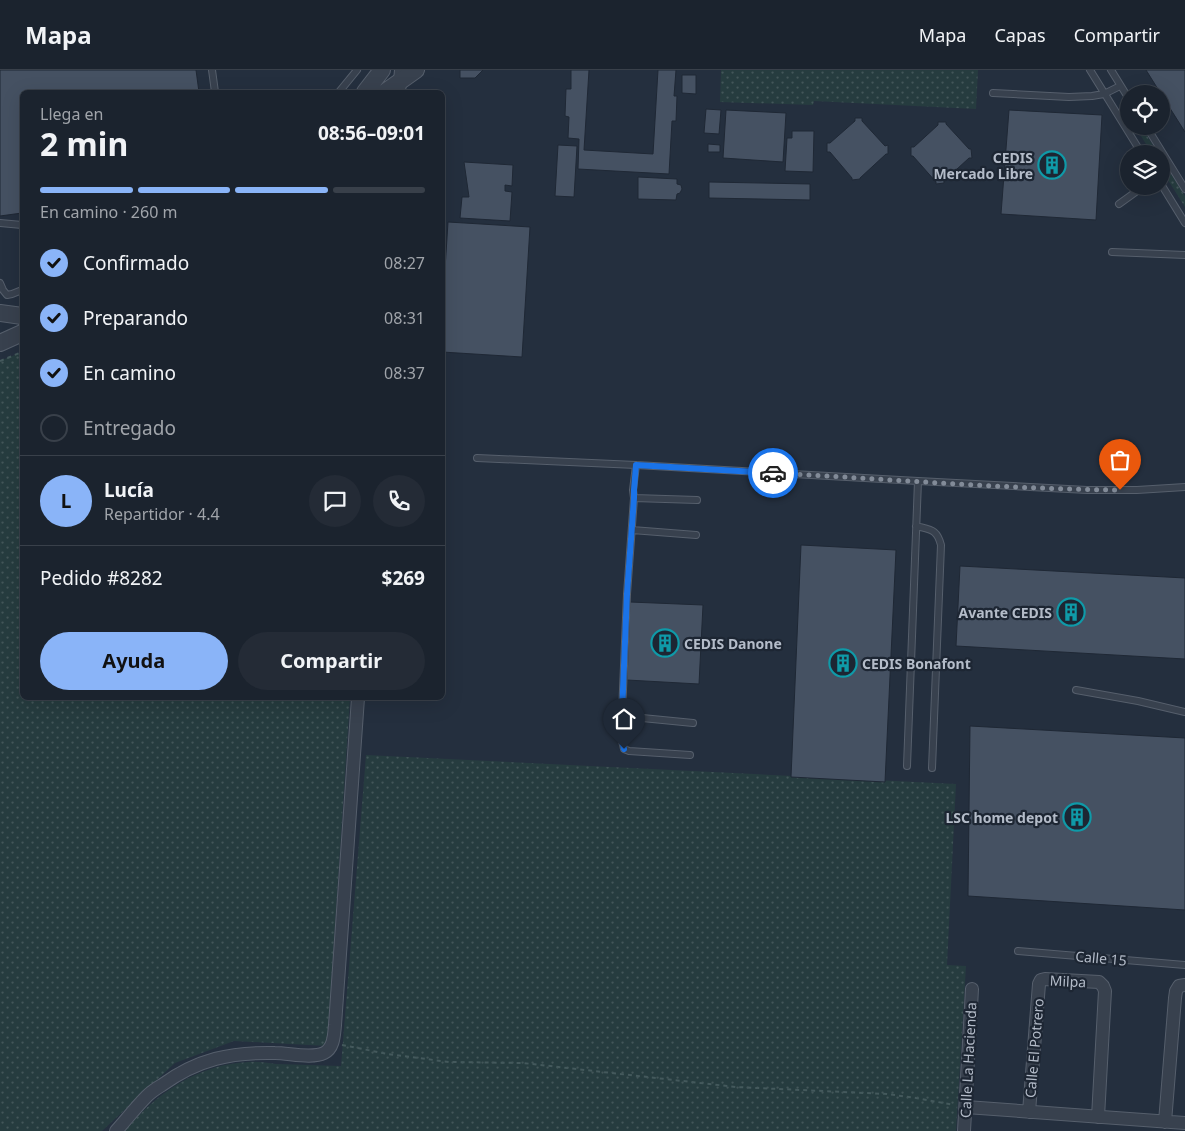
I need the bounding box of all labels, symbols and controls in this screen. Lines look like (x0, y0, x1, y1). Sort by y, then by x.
text: Mapa (25, 18, 92, 51)
text: Mapa (919, 23, 966, 47)
text: Capas (994, 23, 1046, 47)
text: Compartir (1074, 23, 1160, 47)
map controls (1120, 85, 1170, 195)
button: locate (1120, 85, 1170, 135)
text: Llega en (40, 103, 103, 125)
text: 08:56–09:01 (318, 120, 425, 146)
text: 2 min (40, 122, 128, 165)
button: layers (1120, 145, 1170, 195)
place label: CEDIS Mercado Libre (933, 148, 1033, 183)
building icon: CEDIS Mercado Libre (1037, 150, 1067, 180)
text: En camino · 260 m (40, 201, 177, 223)
icon: check (40, 249, 68, 277)
text: Confirmado (83, 250, 189, 276)
text: 08:27 (384, 252, 425, 274)
icon: check (40, 304, 68, 332)
text: Preparando (83, 305, 188, 331)
text: 08:31 (384, 307, 425, 329)
icon: check (40, 359, 68, 387)
text: En camino (83, 360, 176, 386)
text: 08:37 (384, 362, 425, 384)
text: Entregado (83, 415, 176, 441)
pin (1099, 439, 1141, 490)
icon: bag (1106, 446, 1134, 474)
courier (748, 448, 798, 498)
icon: car (759, 459, 787, 487)
button: chat (309, 475, 361, 527)
button: phone (373, 475, 425, 527)
text: Lucía (104, 477, 154, 503)
text: L (61, 488, 71, 514)
text: Repartidor · 4.4 (104, 503, 220, 525)
text: Pedido #8282 (40, 565, 163, 591)
text: $269 (382, 565, 425, 591)
building icon: Avante CEDIS (1056, 597, 1086, 627)
place label: Avante CEDIS (959, 603, 1052, 622)
building icon: CEDIS Danone (650, 628, 680, 658)
button: Ayuda (40, 632, 228, 690)
button: Compartir (238, 632, 425, 690)
place label: CEDIS Danone (684, 634, 782, 653)
building icon: CEDIS Bonafont (828, 648, 858, 678)
place label: CEDIS Bonafont (862, 654, 971, 673)
pin (603, 698, 645, 749)
icon: home (610, 705, 638, 733)
building icon: LSC home depot (1062, 802, 1092, 832)
place label: LSC home depot (945, 808, 1058, 827)
street label: Calle 15 (1075, 946, 1127, 970)
street label: Milpa (1049, 971, 1087, 991)
street label: Calle El Potrero (1020, 997, 1048, 1099)
street label: Calle La Hacienda (955, 1002, 981, 1118)

